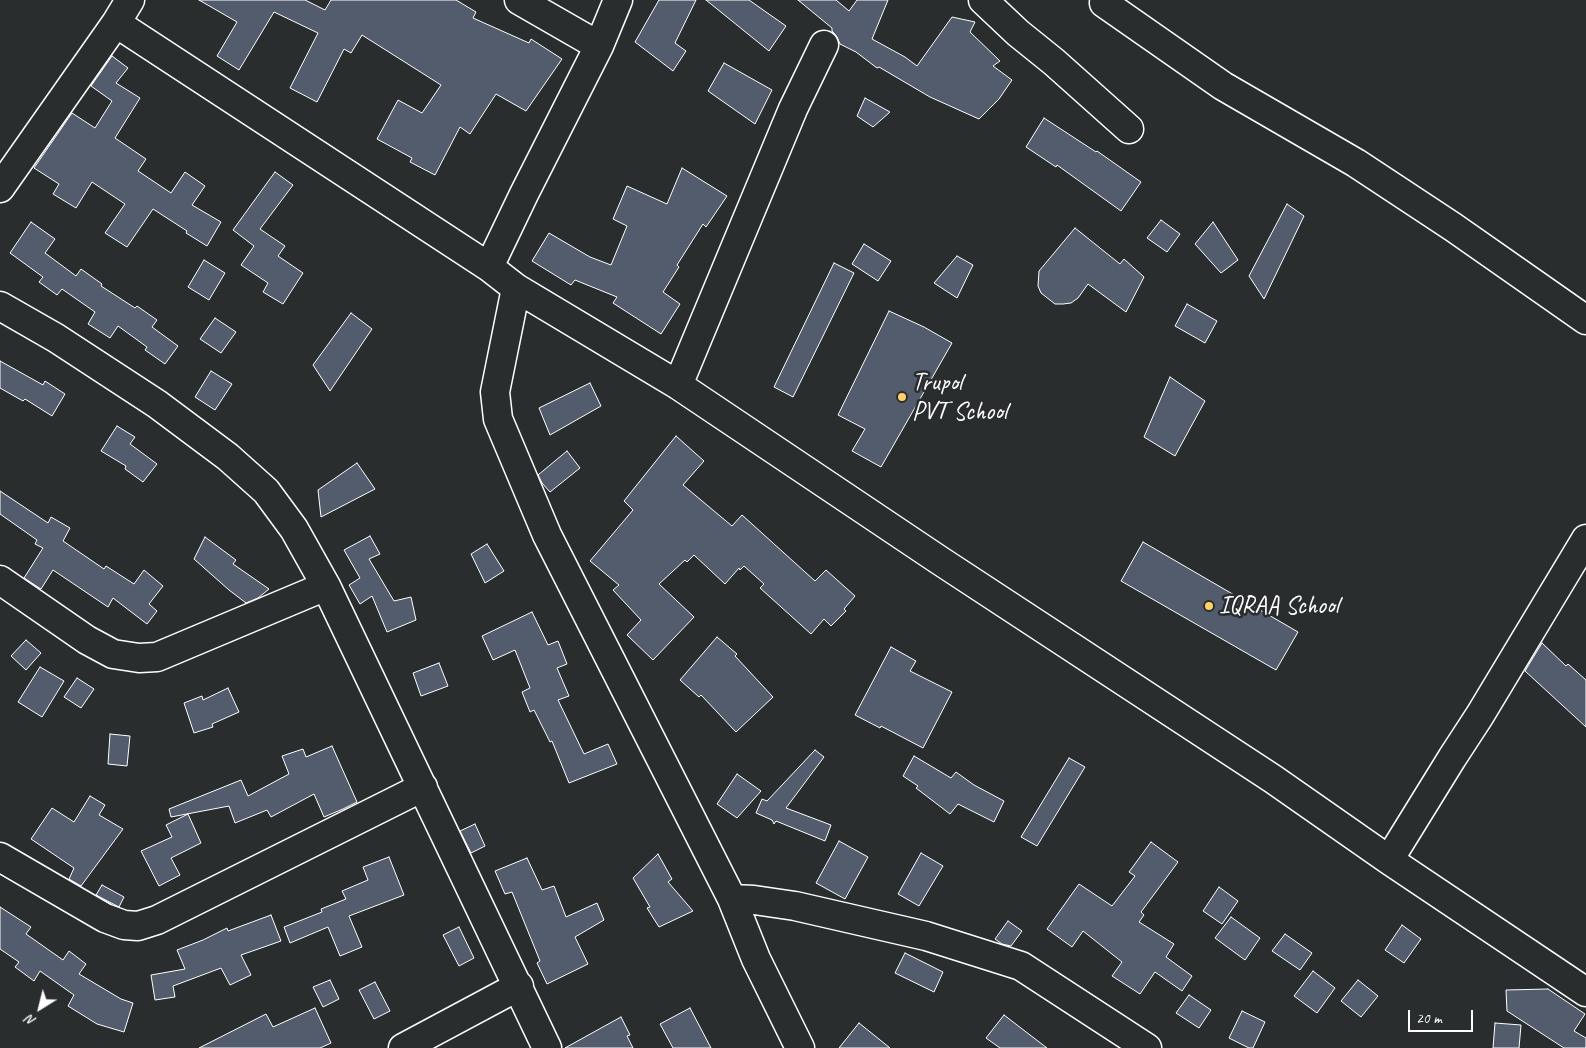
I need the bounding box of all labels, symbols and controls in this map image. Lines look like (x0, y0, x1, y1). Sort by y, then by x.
place label: Trupol PVT School (912, 368, 1007, 427)
marker: Trupol PVT School (896, 391, 908, 403)
place label: IQRAA School (1219, 591, 1339, 621)
marker: IQRAA School (1203, 600, 1215, 612)
north arrow (15, 983, 65, 1033)
scale bar (1411, 1000, 1476, 1032)
text: 20 m (1416, 1009, 1442, 1028)
text: N (22, 1011, 39, 1030)

